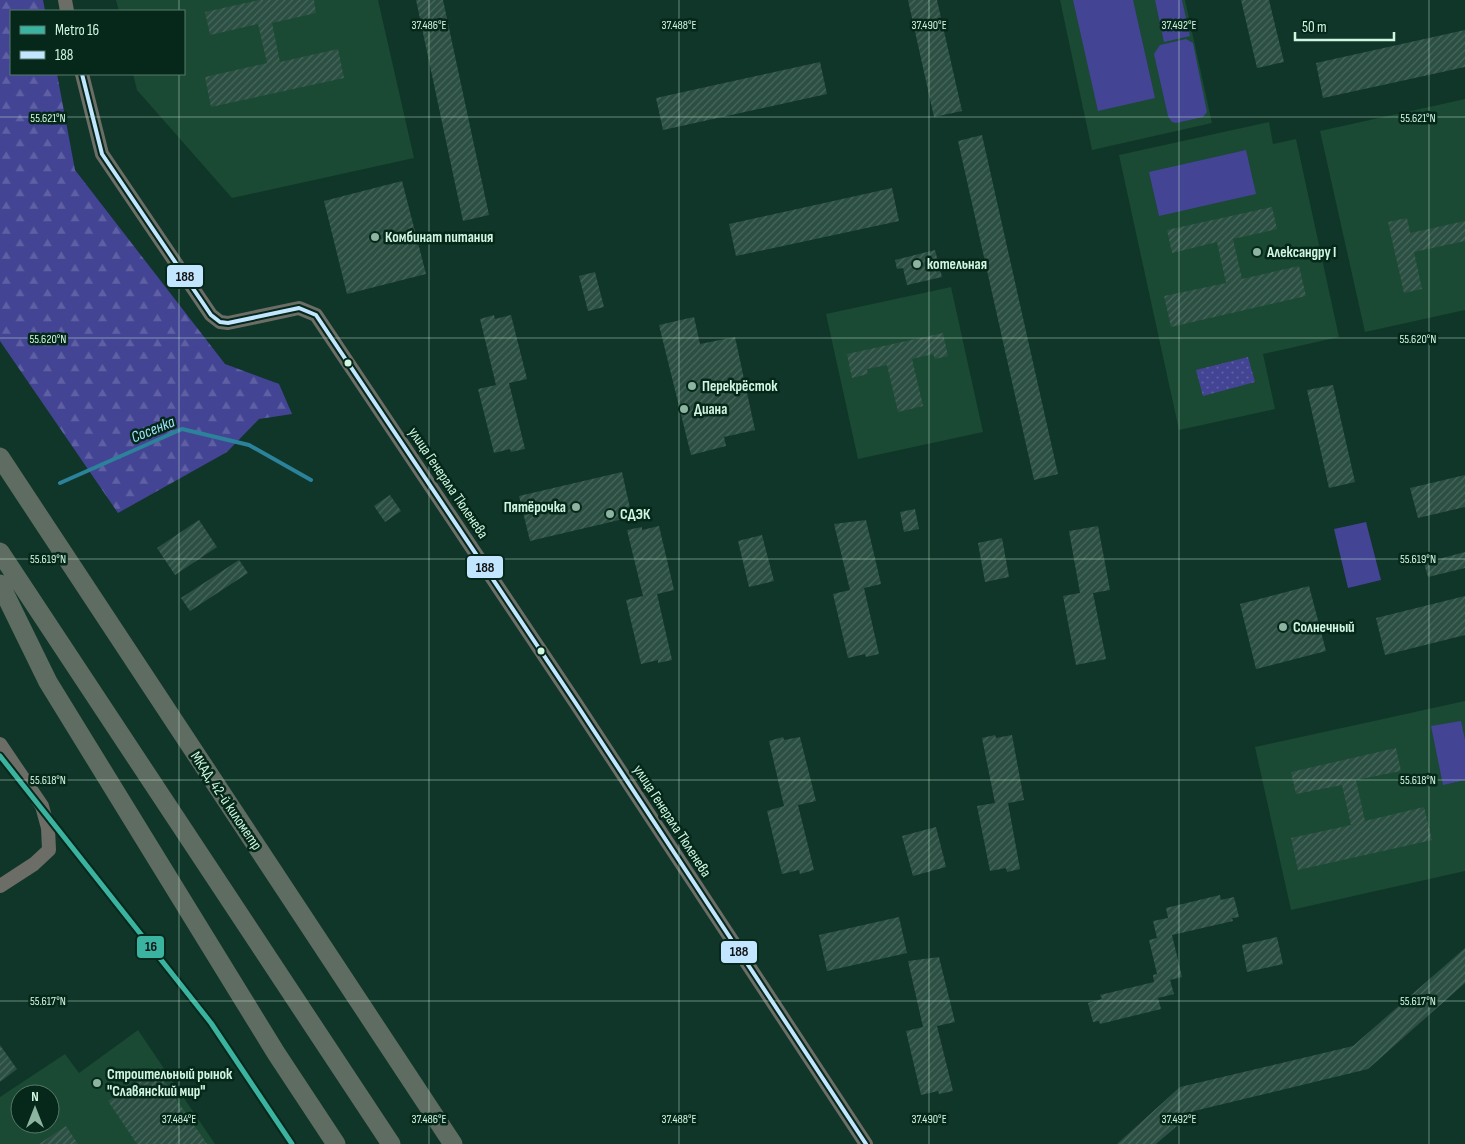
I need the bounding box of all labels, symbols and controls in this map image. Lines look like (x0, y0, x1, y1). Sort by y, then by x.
legend (10, 10, 185, 75)
scale bar (1295, 10, 1394, 42)
text: 37.486°E (411, 18, 447, 33)
text: 37.488°E (662, 18, 696, 33)
text: 37.490°E (911, 18, 947, 33)
text: 37.492°E (1162, 18, 1196, 33)
text: 50 m (1302, 18, 1327, 37)
text: Metro 16 (55, 21, 99, 40)
text: 188 (55, 46, 73, 65)
text: 55.621°N (30, 111, 66, 126)
text: 55.621°N (1400, 111, 1436, 126)
place label: Комбинат питания (385, 228, 493, 247)
marker: Комбинат питания (369, 231, 381, 243)
place label: Александру I (1266, 243, 1336, 262)
marker: Александру I (1251, 246, 1263, 258)
place label: котельная (927, 255, 987, 274)
marker: котельная (911, 258, 923, 270)
line badge: 188 (166, 264, 204, 288)
text: 188 (176, 268, 195, 285)
text: 55.620°N (30, 332, 66, 347)
text: 55.620°N (1400, 332, 1436, 347)
unlabelled marker (343, 358, 353, 368)
place label: Перекрёсток (702, 377, 778, 396)
marker: Перекрёсток (686, 380, 698, 392)
place label: Диана (694, 400, 727, 419)
marker: Диана (678, 403, 690, 415)
water label: Сосенка (128, 413, 178, 447)
street label: улица Генерала Тюленева (404, 424, 492, 542)
place label: Пятёрочка (504, 498, 566, 517)
marker: Пятёрочка (570, 501, 582, 513)
place label: СДЭК (620, 505, 651, 524)
marker: СДЭК (604, 508, 616, 520)
text: 55.619°N (30, 552, 66, 567)
text: 55.619°N (1400, 552, 1436, 567)
line badge: 188 (466, 555, 504, 579)
text: 188 (476, 559, 495, 576)
place label: Солнечный (1293, 618, 1355, 637)
marker: Солнечный (1277, 621, 1289, 633)
unlabelled marker (536, 646, 546, 656)
street label: МКАД, 42-й километр (186, 748, 266, 854)
street label: улица Генерала Тюленева (629, 761, 716, 881)
text: 55.618°N (30, 773, 66, 788)
text: 55.618°N (1400, 773, 1436, 788)
line badge: 16 (136, 935, 165, 959)
text: 16 (145, 938, 157, 955)
line badge: 188 (720, 940, 758, 964)
text: 188 (730, 943, 749, 960)
text: 55.617°N (30, 994, 66, 1009)
text: 55.617°N (1400, 994, 1436, 1009)
place label: Строительный рынок "Славянский мир" (107, 1065, 233, 1101)
marker: Строительный рынок "Славянский мир" (91, 1077, 103, 1089)
north arrow (10, 1084, 60, 1134)
text: N (31, 1088, 39, 1105)
text: 37.484°E (162, 1112, 196, 1127)
text: 37.486°E (411, 1112, 447, 1127)
text: 37.488°E (662, 1112, 696, 1127)
text: 37.490°E (911, 1112, 947, 1127)
text: 37.492°E (1162, 1112, 1196, 1127)

